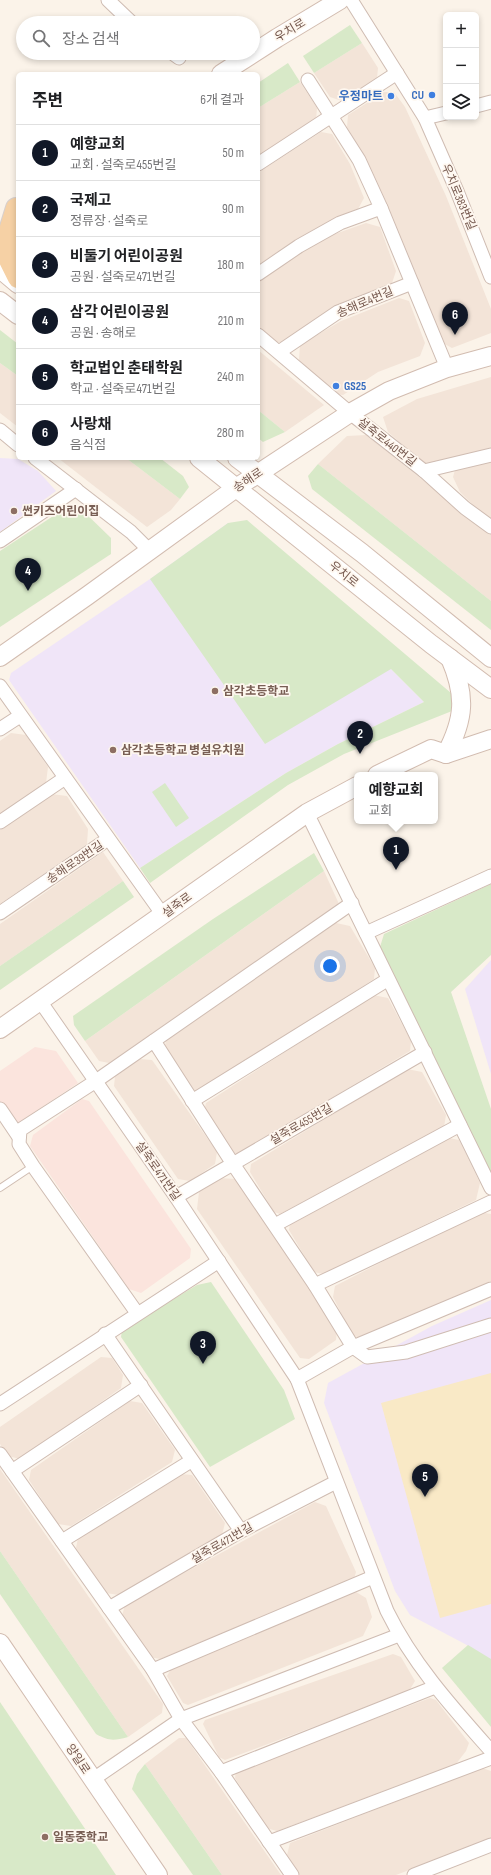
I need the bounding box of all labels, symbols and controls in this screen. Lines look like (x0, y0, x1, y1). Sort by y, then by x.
map controls (443, 12, 479, 120)
button: + (443, 12, 479, 48)
street label: 우치로 (272, 15, 308, 45)
search box (16, 16, 260, 60)
icon: search (30, 27, 52, 49)
text: 장소 검색 (62, 30, 120, 49)
button: − (443, 48, 479, 84)
button: layers (443, 84, 479, 120)
place label: CU (412, 88, 424, 103)
place label: 우정마트 (339, 89, 383, 104)
marker: CU (427, 90, 437, 100)
text: 주변 (32, 91, 63, 111)
marker: 우정마트 (386, 91, 396, 101)
text: 6개 결과 (200, 92, 244, 108)
text: 예향교회 (70, 135, 125, 154)
text: 1 (42, 145, 48, 161)
text: 50 m (223, 145, 244, 161)
text: 교회 · 설죽로455번길 (70, 157, 176, 173)
street label: 우치로383번길 (438, 162, 479, 233)
text: 국제고 (70, 191, 111, 210)
text: 2 (42, 201, 48, 217)
text: 90 m (222, 201, 244, 217)
text: 정류장 · 설죽로 (70, 213, 148, 229)
text: 비둘기 어린이공원 (70, 247, 183, 266)
text: 3 (42, 257, 48, 273)
text: 180 m (218, 257, 244, 273)
text: 공원 · 설죽로471번길 (70, 269, 176, 285)
street label: 송해로4번길 (335, 284, 396, 321)
pin: 6 (442, 302, 468, 335)
text: 삼각 어린이공원 (70, 303, 169, 322)
text: 4 (42, 313, 48, 329)
text: 210 m (218, 313, 244, 329)
text: 공원 · 송해로 (70, 325, 137, 341)
text: 학교법인 춘태학원 (70, 359, 183, 378)
text: 5 (42, 369, 48, 385)
text: 240 m (217, 369, 244, 385)
place label: GS25 (344, 379, 366, 394)
text: 학교 · 설죽로471번길 (70, 381, 176, 397)
marker: GS25 (331, 381, 341, 391)
text: 사랑채 (70, 415, 111, 434)
street label: 설죽로440번길 (354, 415, 419, 470)
text: 6 (42, 425, 48, 441)
text: 280 m (217, 425, 244, 441)
text: 음식점 (70, 437, 106, 453)
street label: 송해로 (230, 465, 266, 496)
place label: 썬키즈어린이집 (22, 504, 99, 519)
marker: 썬키즈어린이집 (9, 506, 19, 516)
pin: 4 (15, 558, 41, 591)
street label: 우치로 (326, 558, 361, 591)
place label: 삼각초등학교 (223, 684, 289, 699)
marker: 삼각초등학교 (210, 686, 220, 696)
pin: 2 (347, 721, 373, 754)
place label: 삼각초등학교 병설유치원 (121, 743, 244, 758)
marker: 삼각초등학교 병설유치원 (108, 745, 118, 755)
popup (354, 772, 438, 824)
text: 예향교회 (368, 781, 424, 800)
text: 교회 (368, 803, 392, 819)
pin: 1 (383, 837, 409, 870)
street label: 송해로39번길 (44, 838, 107, 887)
street label: 설죽로 (159, 890, 195, 921)
your location (320, 956, 340, 976)
street label: 설죽로455번길 (267, 1100, 335, 1148)
street label: 설죽로471번길 (132, 1139, 184, 1204)
pin: 3 (190, 1331, 216, 1364)
pin: 5 (412, 1464, 438, 1497)
street label: 설죽로471번길 (189, 1520, 256, 1567)
street label: 양일로 (62, 1741, 93, 1777)
place label: 일동중학교 (53, 1830, 108, 1845)
marker: 일동중학교 (40, 1832, 50, 1842)

